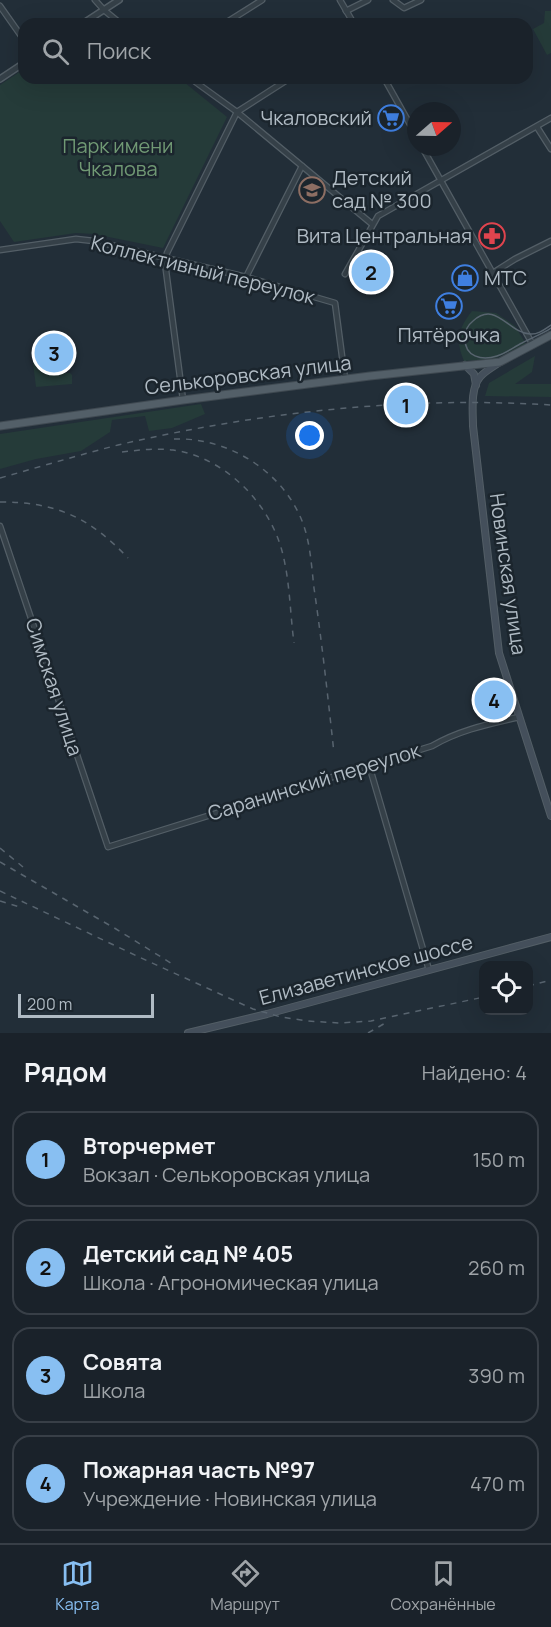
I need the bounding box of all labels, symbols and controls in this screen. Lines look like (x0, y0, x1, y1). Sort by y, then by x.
search box (18, 18, 533, 84)
icon: search (39, 35, 72, 68)
text: Поиск (87, 36, 151, 66)
north arrow (407, 102, 461, 156)
supermarket icon: Чкаловский (376, 103, 406, 133)
place label: Чкаловский (260, 104, 372, 131)
park label: Парк имени Чкалова (63, 132, 173, 182)
place label: Детский сад № 300 (332, 164, 432, 214)
school or university icon: Детский сад № 300 (297, 175, 327, 205)
pharmacy icon: Вита Центральная (477, 221, 507, 251)
place label: Вита Центральная (297, 222, 472, 249)
street label: Коллективный переулок (88, 229, 319, 311)
pin: 2 (352, 250, 391, 294)
shop icon: МТС (450, 263, 480, 293)
place label: МТС (484, 264, 527, 291)
supermarket icon: Пятёрочка (434, 291, 464, 321)
place label: Пятёрочка (398, 321, 500, 348)
pin: 3 (34, 330, 74, 376)
street label: Селькоровская улица (143, 348, 353, 401)
pin: 1 (386, 382, 426, 428)
your location (295, 421, 324, 450)
street label: Новинская улица (484, 491, 533, 657)
street label: Симская улица (20, 615, 89, 759)
pin: 4 (474, 678, 514, 722)
street label: Саранинский переулок (204, 736, 424, 827)
street label: Елизаветинское шоссе (256, 928, 476, 1011)
map controls (479, 961, 533, 1015)
button: locate (479, 961, 533, 1015)
scale bar (18, 991, 154, 1019)
text: 200 m (27, 993, 72, 1015)
text: Рядом (24, 1054, 107, 1090)
text: Найдено: 4 (422, 1059, 527, 1086)
text: Вторчермет (83, 1131, 215, 1161)
text: 1 (41, 1146, 50, 1173)
text: 150 m (472, 1146, 525, 1173)
text: Вокзал · Селькоровская улица (83, 1161, 370, 1188)
text: Детский сад № 405 (83, 1239, 293, 1269)
text: 2 (40, 1254, 51, 1281)
text: 260 m (468, 1254, 525, 1281)
text: Школа · Агрономическая улица (83, 1269, 379, 1296)
text: Совята (83, 1347, 162, 1377)
text: 3 (40, 1362, 51, 1389)
text: 390 m (468, 1362, 525, 1389)
text: Школа (83, 1377, 145, 1404)
text: Пожарная часть №97 (83, 1455, 315, 1485)
text: 4 (39, 1470, 52, 1497)
text: 470 m (470, 1470, 525, 1497)
text: Учреждение · Новинская улица (83, 1485, 377, 1512)
tab: Карта (55, 1557, 100, 1615)
tab: Маршрут (210, 1557, 280, 1615)
tab: Сохранённые (390, 1557, 496, 1615)

